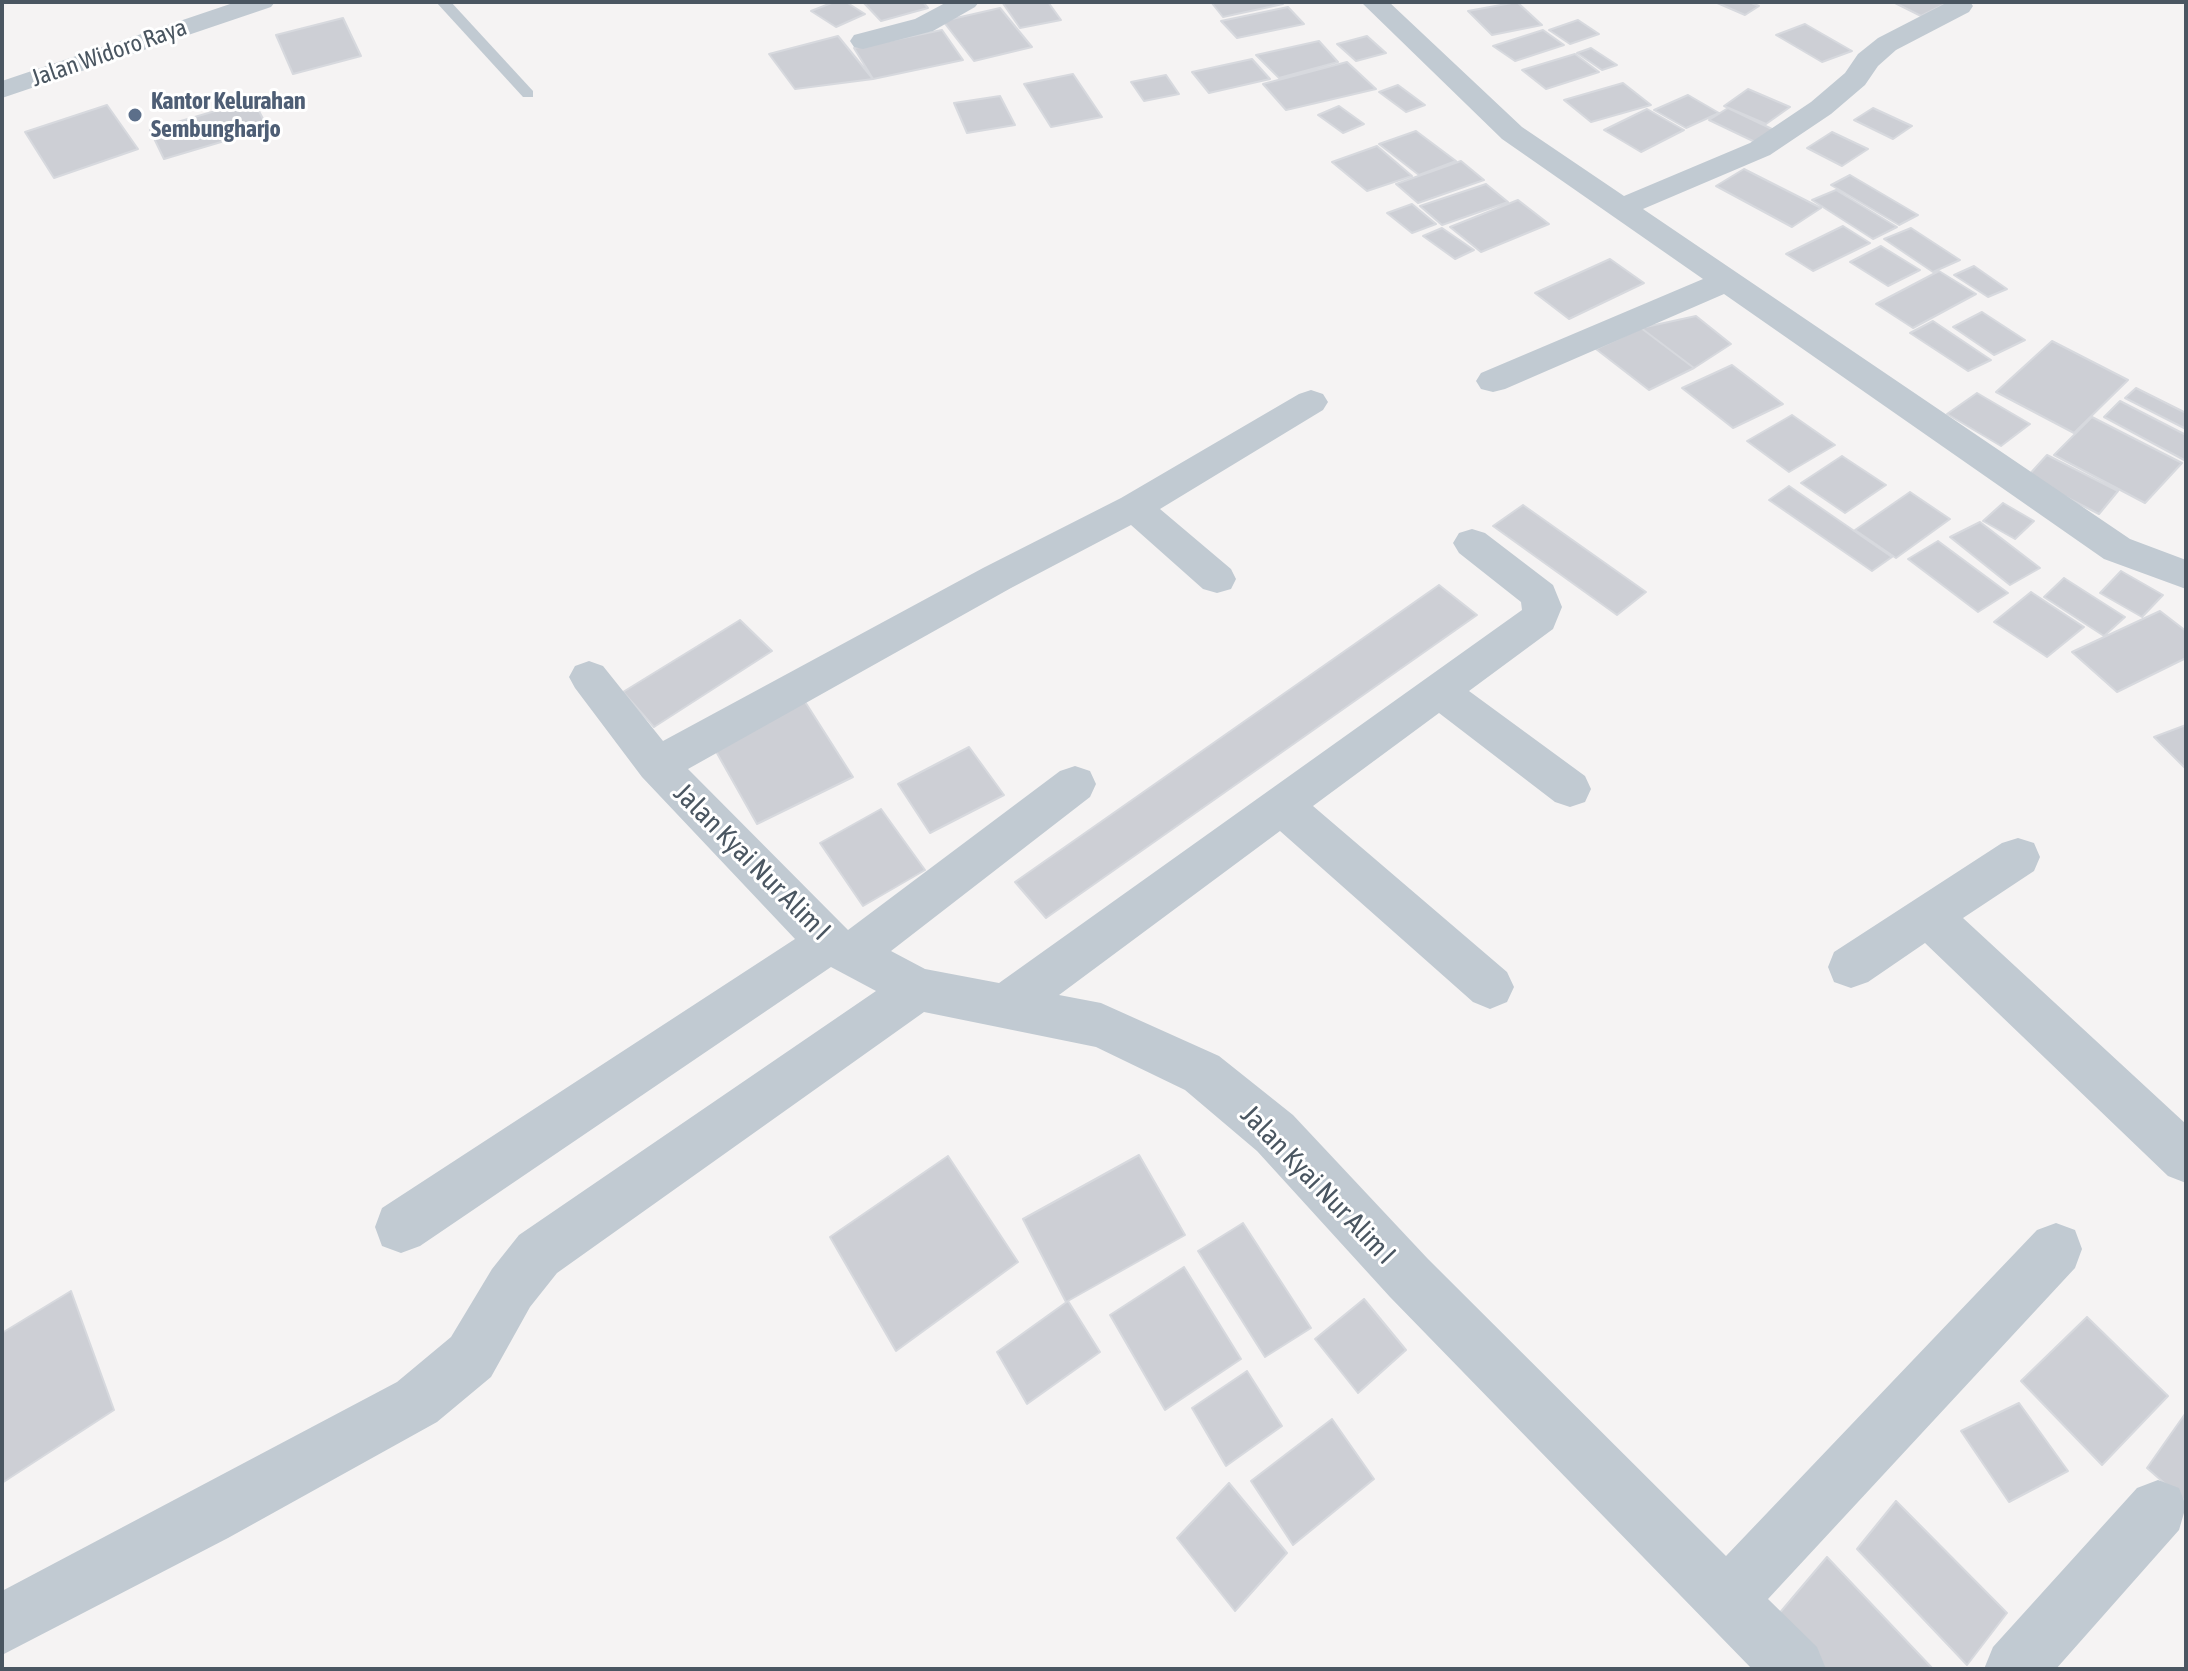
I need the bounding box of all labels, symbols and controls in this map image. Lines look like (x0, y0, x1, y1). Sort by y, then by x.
street label: Jalan Widoro Raya (27, 13, 191, 93)
place label: Kantor Kelurahan Sembungharjo (151, 87, 306, 143)
marker: Kantor Kelurahan Sembungharjo (126, 106, 144, 124)
street label: Jalan Kyai Nur Alim I (667, 777, 837, 947)
street label: Jalan Kyai Nur Alim I (1234, 1098, 1402, 1272)

